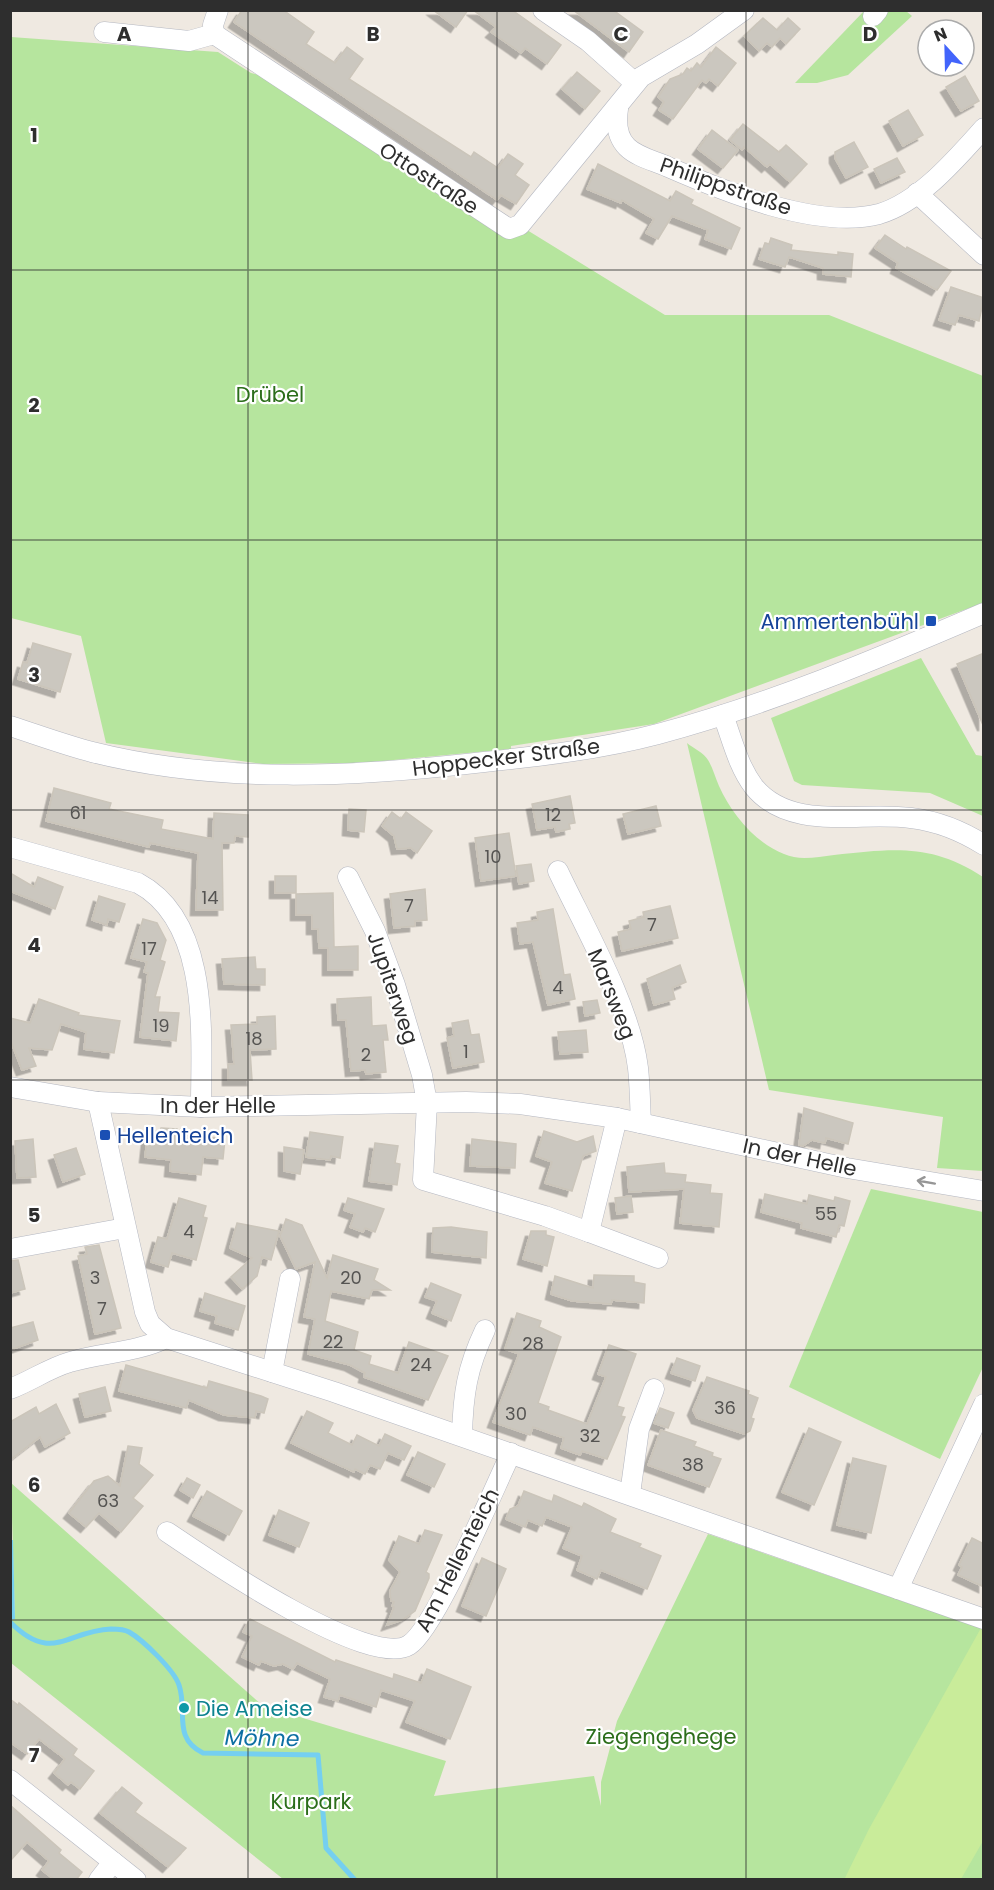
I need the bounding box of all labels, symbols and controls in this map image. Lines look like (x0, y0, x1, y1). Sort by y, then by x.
north arrow (916, 18, 976, 78)
text: A (117, 20, 132, 48)
text: B (366, 20, 380, 48)
text: C (613, 20, 629, 48)
text: D (863, 20, 877, 48)
text: N (931, 22, 950, 47)
text: 1 (30, 121, 38, 149)
street label: Ottostraße (374, 135, 484, 221)
street label: Philippstraße (656, 150, 796, 222)
park label: Drübel (236, 380, 304, 409)
text: 2 (28, 391, 40, 419)
place label: Ammertenbühl (760, 607, 919, 636)
marker: Ammertenbühl (924, 614, 938, 628)
text: 3 (28, 661, 40, 689)
street label: Hoppecker Straße (411, 731, 601, 783)
house number: 61 (69, 800, 87, 825)
house number: 12 (545, 802, 561, 827)
house number: 10 (484, 844, 502, 869)
house number: 14 (201, 885, 219, 910)
house number: 7 (404, 893, 414, 918)
house number: 7 (647, 912, 657, 937)
street label: Jupiterweg (360, 928, 426, 1048)
text: 4 (27, 931, 41, 959)
house number: 17 (141, 936, 157, 961)
street label: Marsweg (581, 944, 643, 1044)
house number: 4 (552, 975, 564, 1000)
house number: 19 (152, 1013, 170, 1038)
house number: 18 (245, 1026, 263, 1051)
house number: 1 (463, 1039, 469, 1064)
house number: 2 (361, 1042, 371, 1067)
street label: In der Helle (160, 1091, 276, 1120)
place label: Hellenteich (117, 1121, 233, 1150)
marker: Hellenteich (98, 1128, 112, 1142)
street label: In der Helle (740, 1131, 860, 1183)
one-way arrow (916, 1176, 936, 1187)
text: 5 (28, 1201, 41, 1229)
house number: 55 (815, 1201, 837, 1226)
house number: 4 (183, 1219, 195, 1244)
house number: 3 (90, 1265, 100, 1290)
house number: 20 (340, 1265, 362, 1290)
house number: 7 (97, 1296, 107, 1321)
house number: 22 (323, 1329, 343, 1354)
house number: 28 (522, 1331, 544, 1356)
house number: 24 (410, 1352, 432, 1377)
house number: 36 (714, 1395, 736, 1420)
house number: 30 (505, 1401, 527, 1426)
house number: 32 (580, 1423, 600, 1448)
house number: 38 (682, 1452, 704, 1477)
text: 6 (28, 1471, 40, 1499)
street label: Am Hellenteich (408, 1483, 506, 1637)
house number: 63 (97, 1488, 119, 1513)
place label: Die Ameise (196, 1694, 313, 1723)
marker: Die Ameise (177, 1701, 191, 1715)
water label: Möhne (224, 1722, 300, 1754)
park label: Ziegengehege (585, 1722, 737, 1751)
text: 7 (29, 1741, 40, 1769)
park label: Kurpark (271, 1787, 352, 1816)

